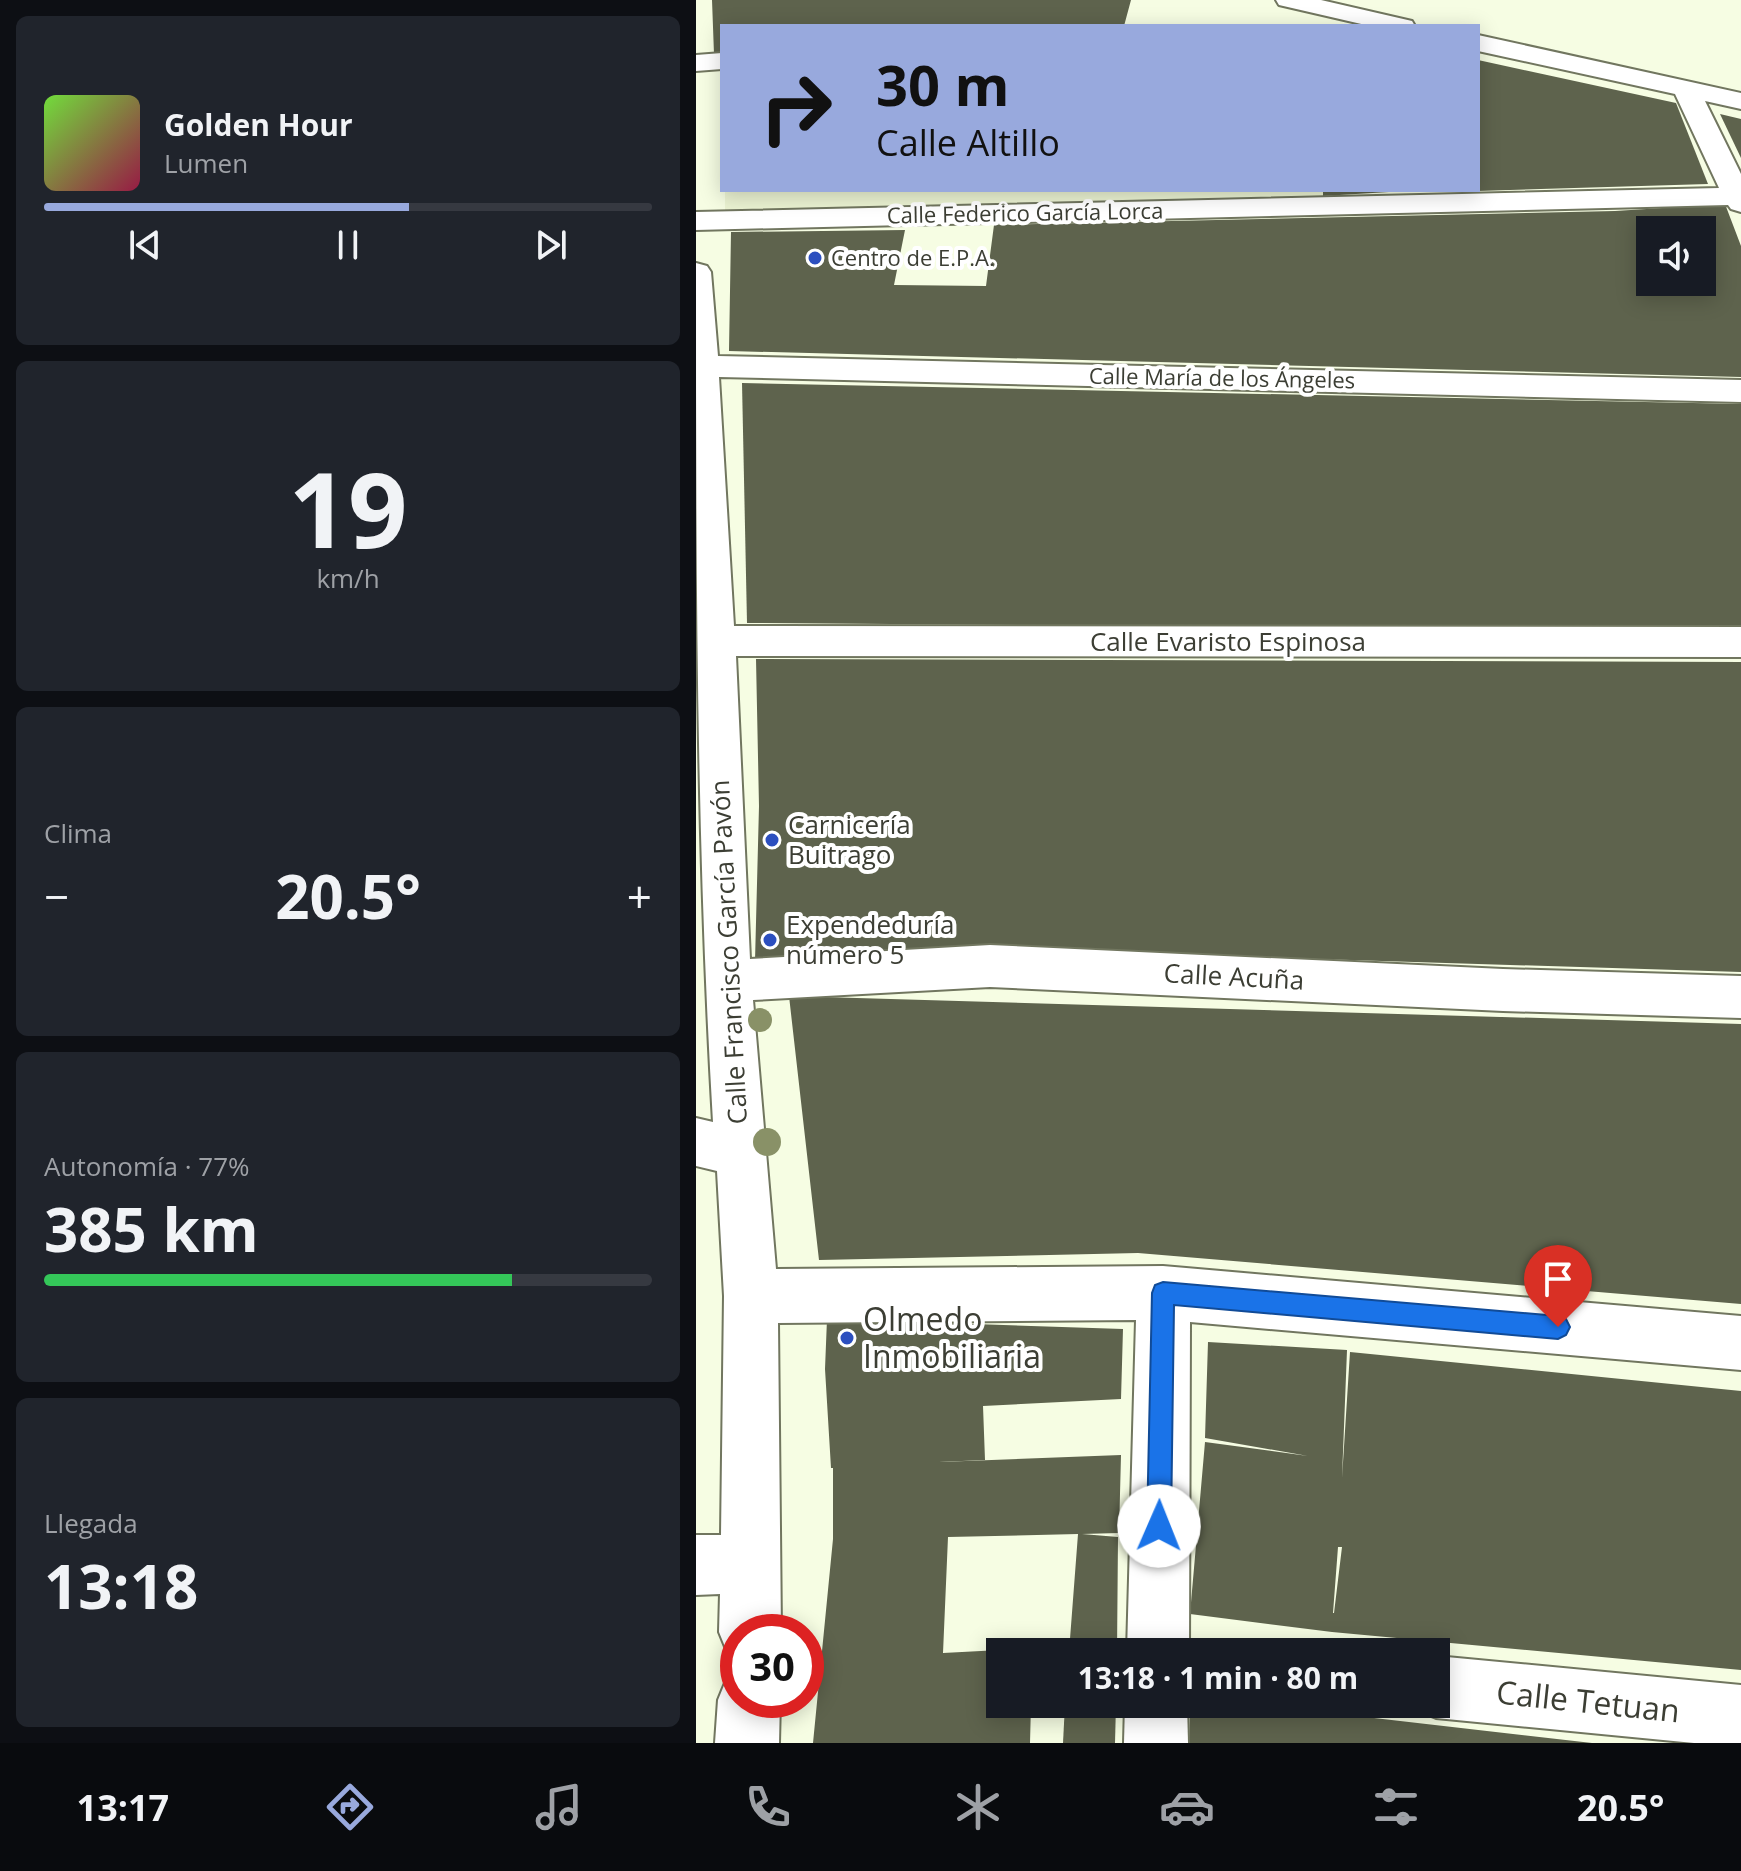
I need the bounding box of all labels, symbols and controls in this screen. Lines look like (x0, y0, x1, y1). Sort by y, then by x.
text: 30 m (876, 46, 1010, 122)
icon: right (744, 56, 848, 160)
text: Golden Hour (164, 104, 353, 145)
text: Calle Altillo (876, 118, 1060, 167)
text: Lumen (164, 145, 248, 181)
street label: Calle Federico García Lorca (886, 195, 1163, 229)
map controls (1636, 216, 1716, 296)
button: sound (1636, 216, 1716, 296)
icon: previous (123, 223, 167, 267)
icon: pause (326, 223, 370, 267)
icon: next (529, 223, 573, 267)
place label: Centro de E.P.A. (831, 242, 995, 272)
marker: Centro de E.P.A. (806, 249, 824, 267)
street label: Calle María de los Ángeles (1089, 360, 1355, 394)
text: 19 (289, 437, 407, 578)
text: km/h (316, 560, 380, 596)
street label: Calle Evaristo Espinosa (1090, 623, 1366, 659)
street label: Calle Francisco García Pavón (701, 779, 755, 1125)
place label: Carnicería Buitrago (788, 806, 911, 872)
text: Clima (44, 815, 112, 851)
marker: Carnicería Buitrago (763, 831, 781, 849)
text: 20.5° (275, 855, 421, 937)
text: − (44, 866, 69, 926)
text: + (627, 866, 652, 926)
place label: Expendeduría número 5 (786, 906, 955, 972)
marker: Expendeduría número 5 (761, 931, 779, 949)
street label: Calle Acuña (1163, 954, 1305, 998)
text: Autonomía · 77% (44, 1148, 250, 1184)
text: 385 km (44, 1188, 259, 1270)
pin (1524, 1245, 1592, 1327)
icon: arrive (1536, 1257, 1580, 1301)
place label: Olmedo Inmobiliaria (863, 1297, 1041, 1377)
marker: Olmedo Inmobiliaria (838, 1329, 856, 1347)
position arrow (1117, 1484, 1201, 1568)
text: Llegada (44, 1505, 138, 1541)
text: 13:18 (44, 1545, 198, 1627)
speed limit sign: 30 (720, 1614, 824, 1718)
text: 13:18 · 1 min · 80 m (1078, 1657, 1358, 1698)
street label: Calle Tetuan (1494, 1669, 1682, 1732)
icon: directions (322, 1779, 378, 1835)
icon: music (531, 1779, 587, 1835)
icon: phone (740, 1779, 796, 1835)
icon: climate (950, 1779, 1006, 1835)
icon: car (1159, 1779, 1215, 1835)
icon: filters (1368, 1779, 1424, 1835)
text: 13:17 (77, 1783, 169, 1832)
text: 20.5° (1577, 1783, 1664, 1832)

